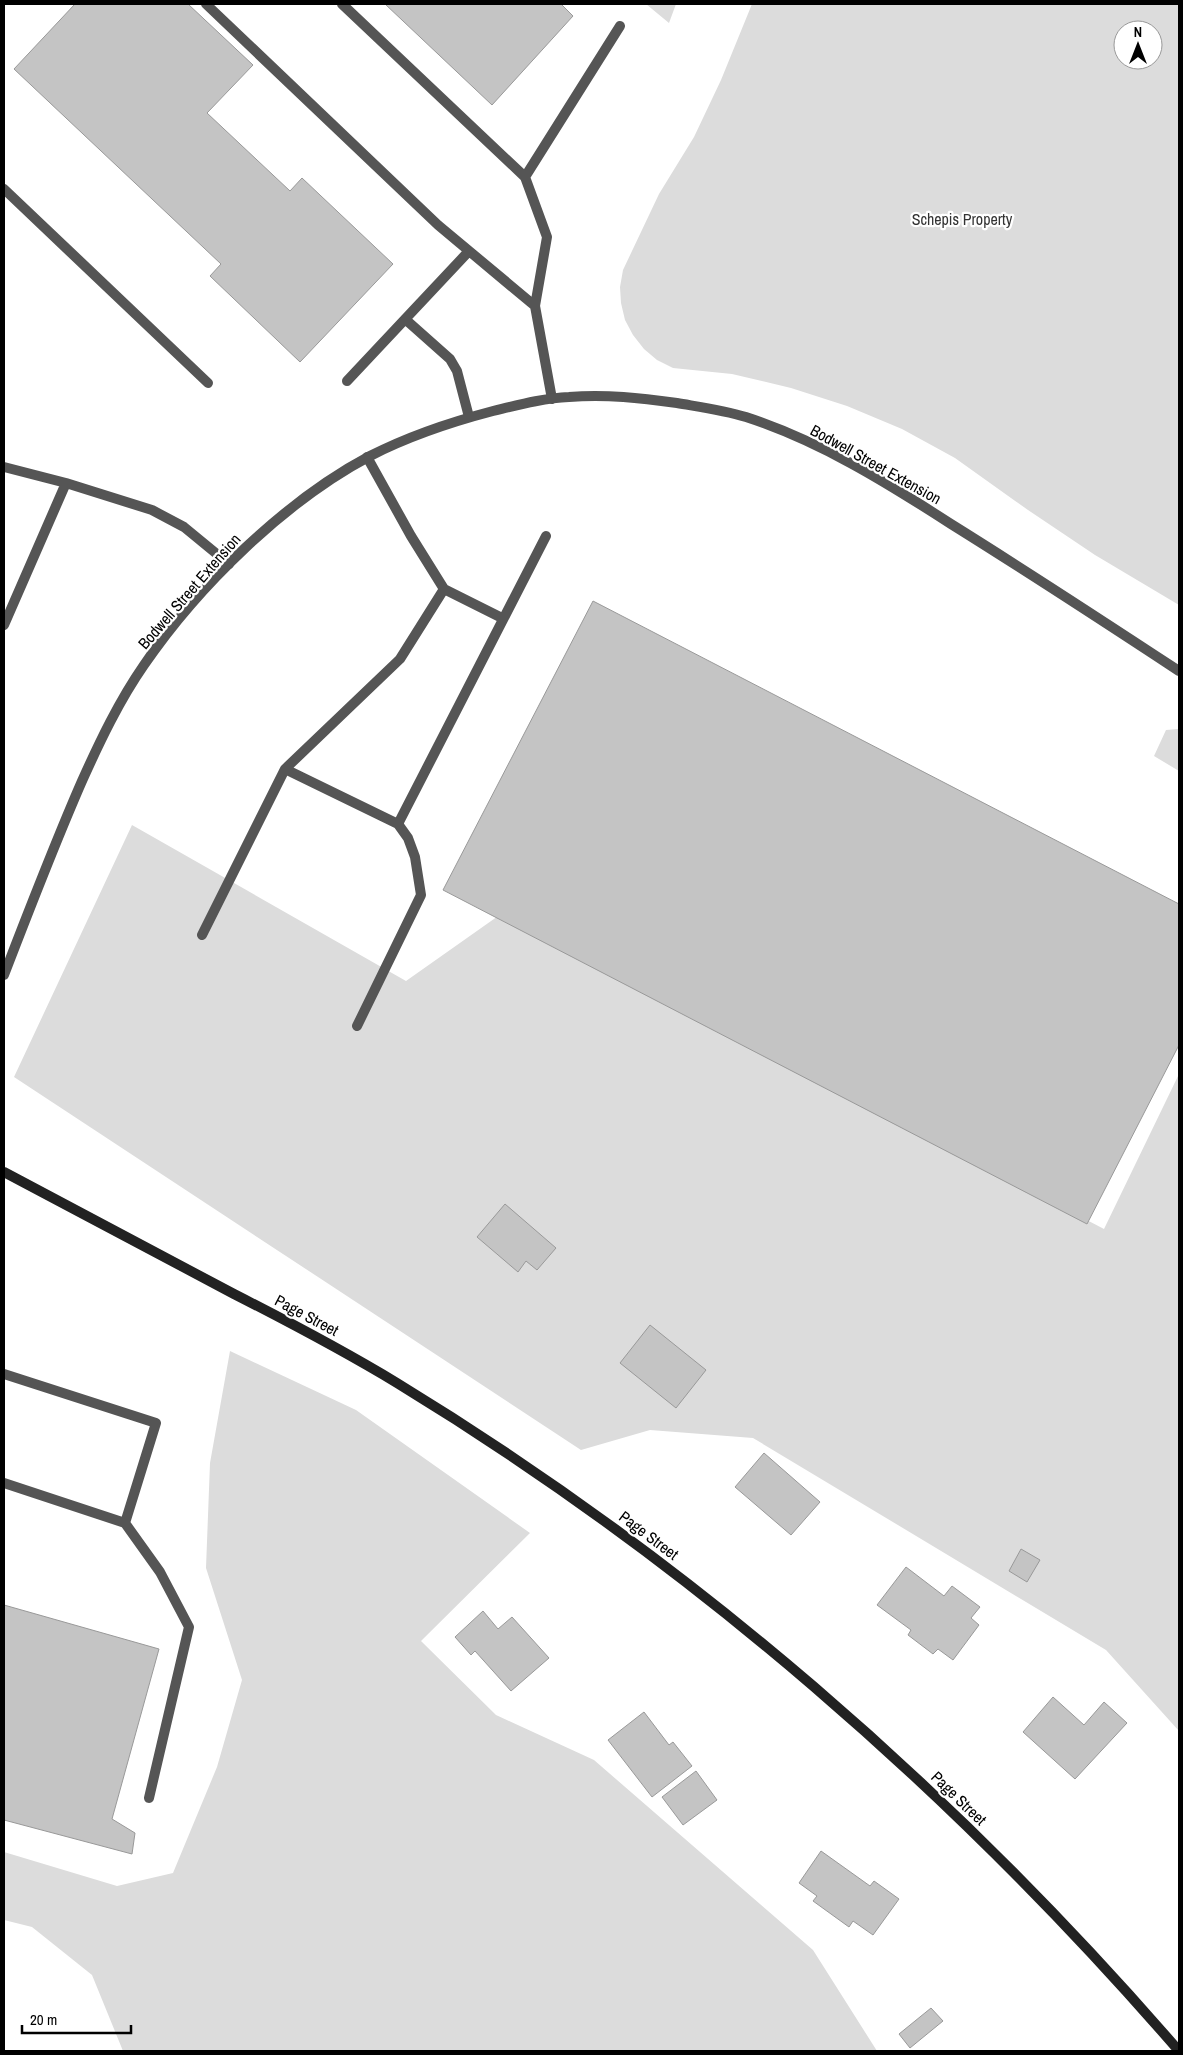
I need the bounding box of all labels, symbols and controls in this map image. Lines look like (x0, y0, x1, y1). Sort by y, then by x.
north arrow (1113, 20, 1163, 70)
text: N (1134, 23, 1142, 41)
park label: Schepis Property (912, 208, 1013, 230)
street label: Bodwell Street Extension (807, 419, 945, 509)
street label: Bodwell Street Extension (133, 528, 245, 654)
street label: Page Street (271, 1289, 343, 1341)
street label: Page Street (615, 1505, 684, 1565)
street label: Page Street (926, 1766, 992, 1830)
scale bar (22, 2002, 131, 2034)
text: 20 m (30, 2009, 57, 2030)

